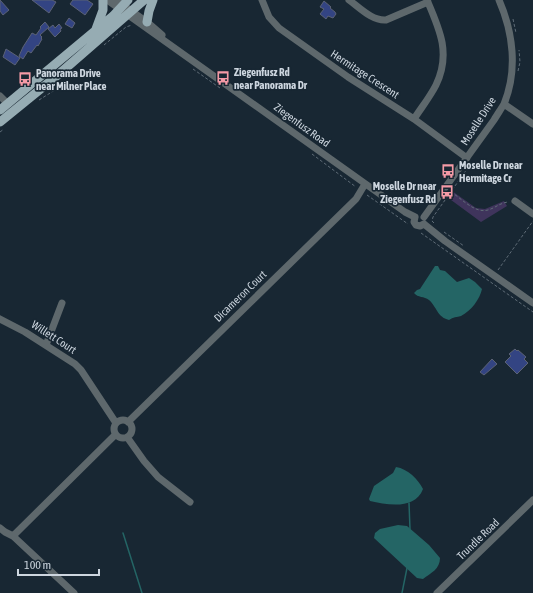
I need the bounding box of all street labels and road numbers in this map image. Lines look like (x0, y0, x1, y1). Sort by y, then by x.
street label: Hermitage Crescent (329, 47, 401, 101)
street label: Moselle Drive (458, 95, 498, 147)
street label: Ziegenfusz Road (272, 101, 332, 149)
street label: Dicameron Court (211, 268, 269, 324)
street label: Willett Court (29, 318, 79, 356)
street label: Trundle Road (455, 516, 501, 562)

